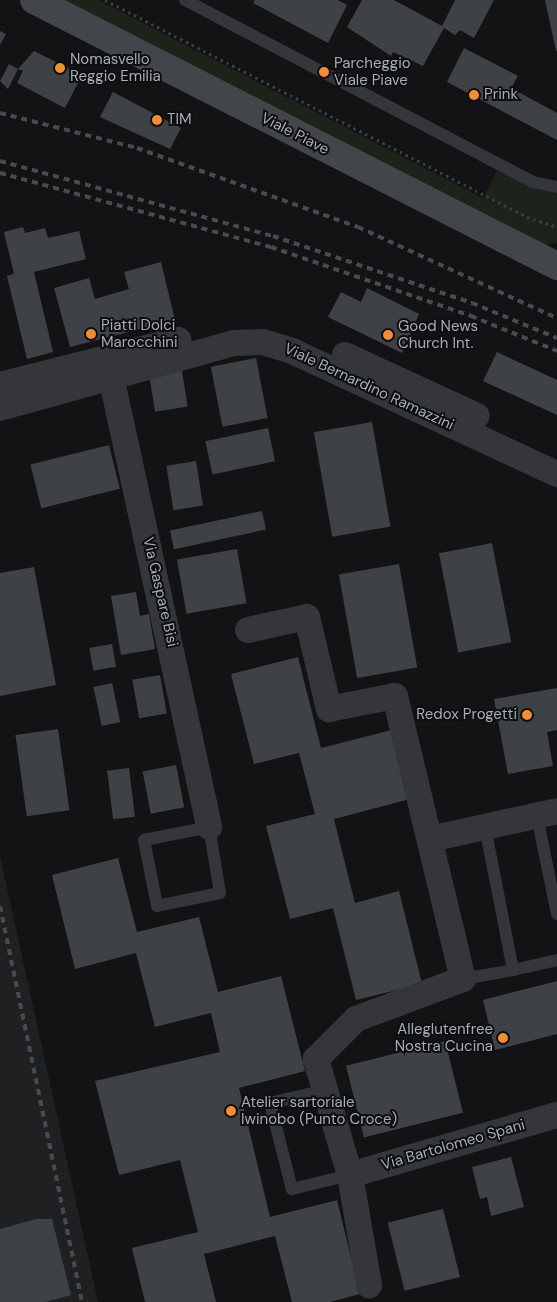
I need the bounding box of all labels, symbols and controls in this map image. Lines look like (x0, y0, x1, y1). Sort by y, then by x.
place label: Nomasvello Reggio Emilia (70, 50, 161, 85)
place label: Parcheggio Viale Piave (334, 54, 411, 89)
marker: Nomasvello Reggio Emilia (54, 62, 66, 74)
marker: Parcheggio Viale Piave (318, 66, 330, 78)
place label: Prink (484, 86, 518, 104)
marker: Prink (468, 89, 480, 101)
street label: Viale Piave (258, 109, 332, 159)
place label: TIM (167, 111, 192, 129)
marker: TIM (151, 114, 163, 126)
place label: Piatti Dolci Marocchini (101, 316, 178, 351)
place label: Good News Church Int. (398, 317, 478, 352)
marker: Piatti Dolci Marocchini (85, 328, 97, 340)
marker: Good News Church Int. (382, 329, 394, 341)
street label: Viale Bernardino Ramazzini (281, 340, 457, 434)
street label: Via Gaspare Bisi (139, 535, 181, 649)
place label: Redox Progetti (416, 706, 517, 724)
marker: Redox Progetti (521, 709, 533, 721)
place label: Alleglutenfree Nostra Cucina (395, 1020, 493, 1055)
marker: Alleglutenfree Nostra Cucina (497, 1032, 509, 1044)
place label: Atelier sartoriale Iwinobo (Punto Croce) (241, 1093, 397, 1128)
marker: Atelier sartoriale Iwinobo (Punto Croce) (225, 1105, 237, 1117)
street label: Via Bartolomeo Spani (379, 1116, 527, 1174)

